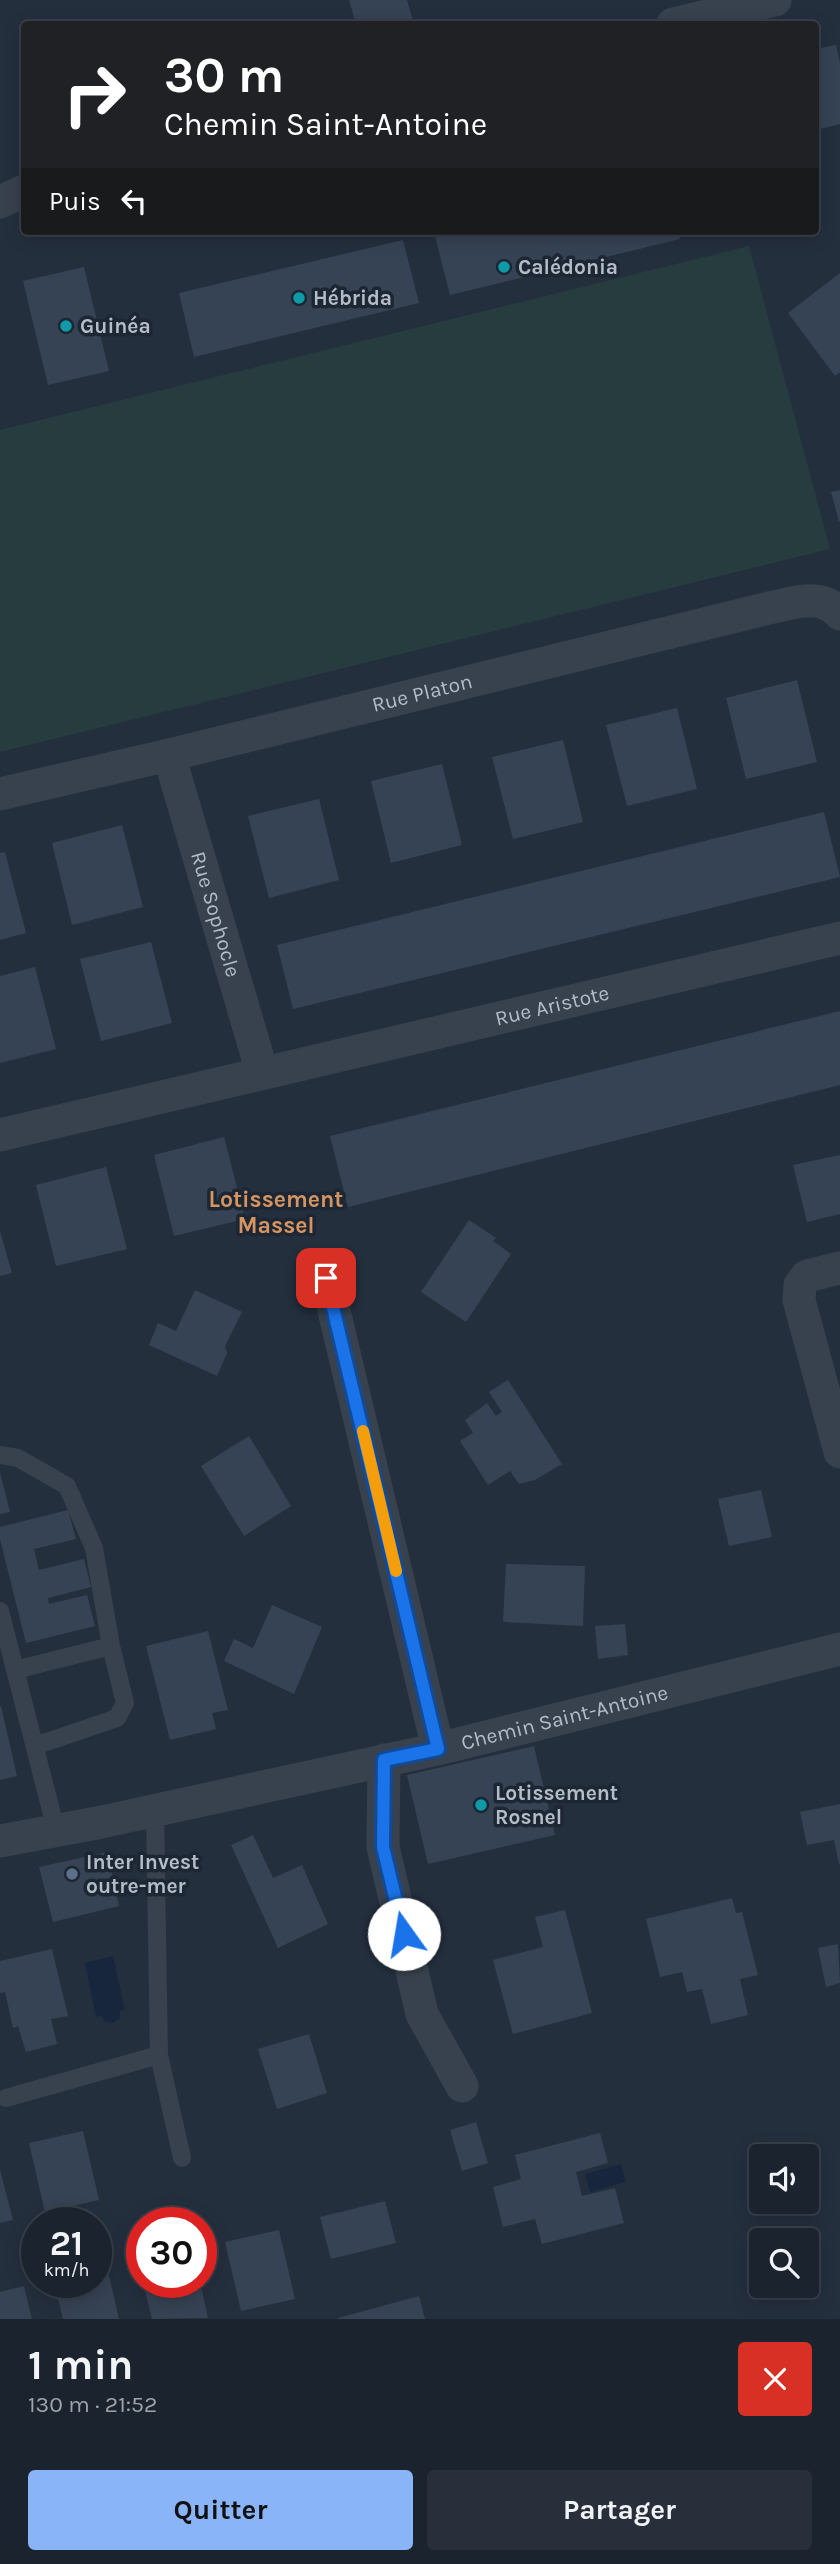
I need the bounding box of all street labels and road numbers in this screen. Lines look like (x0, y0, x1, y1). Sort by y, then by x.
street label: Rue Platon (369, 669, 475, 717)
street label: Rue Sophocle (186, 849, 245, 980)
street label: Rue Aristote (493, 981, 611, 1031)
street label: Chemin Saint-Antoine (459, 1680, 670, 1755)

